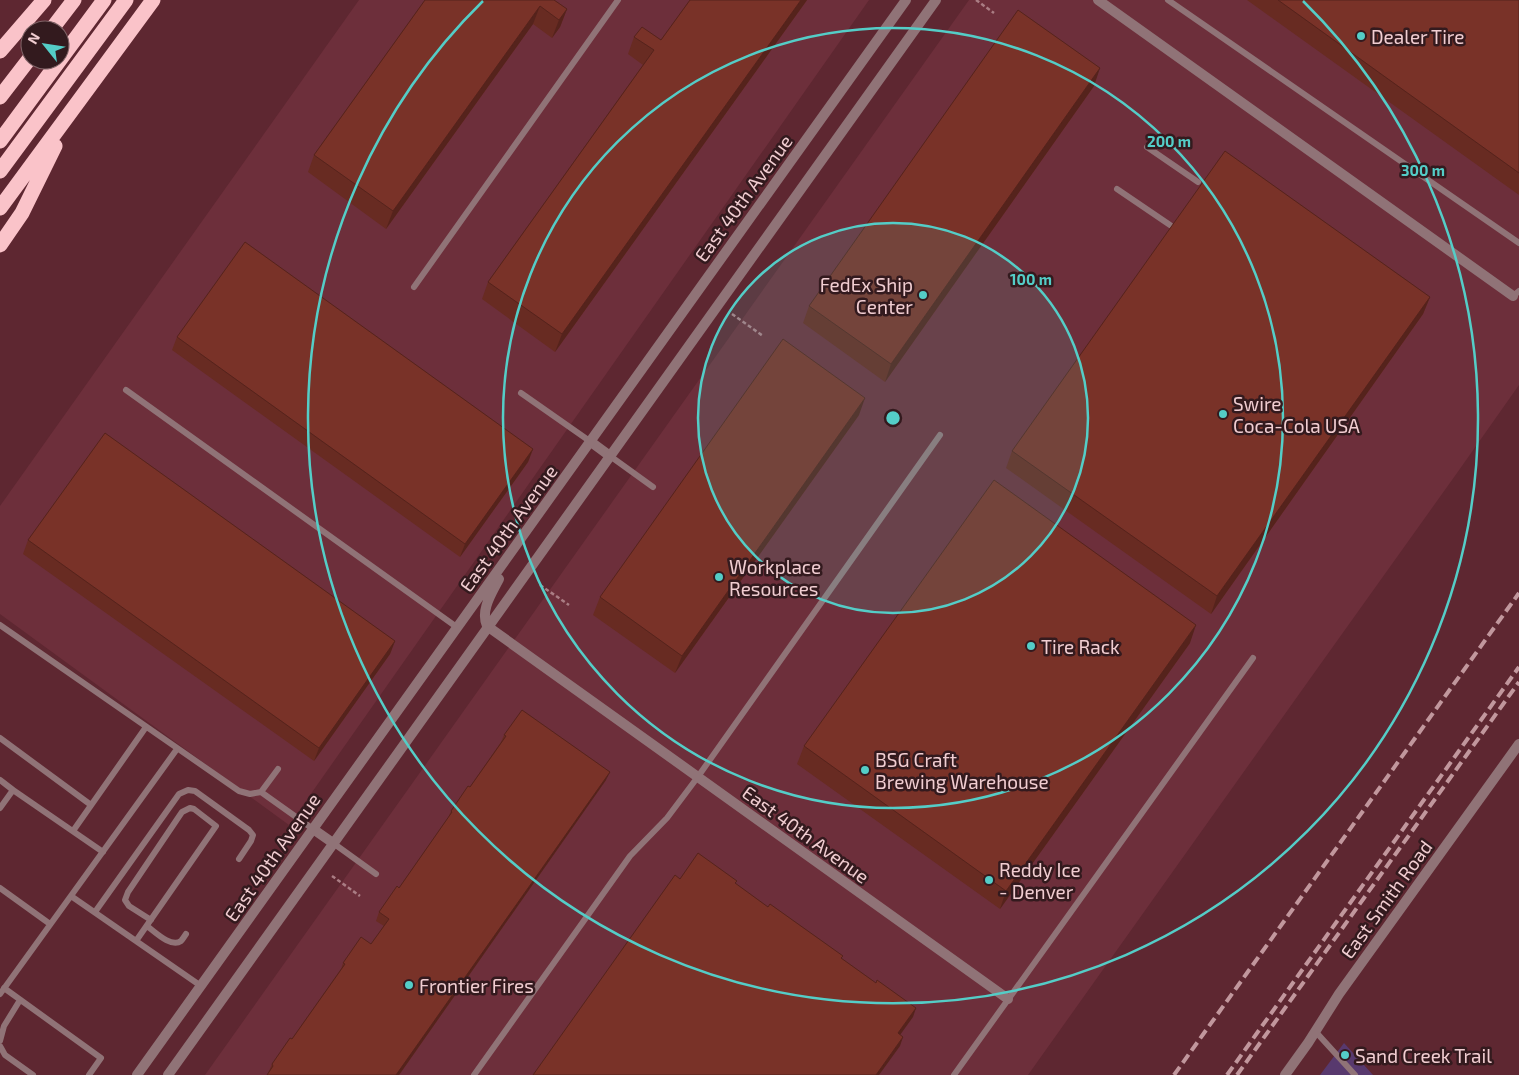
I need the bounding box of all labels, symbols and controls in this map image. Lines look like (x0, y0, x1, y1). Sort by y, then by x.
north arrow (20, 20, 70, 70)
place label: Dealer Tire (1371, 25, 1464, 48)
text: N (23, 30, 43, 47)
marker: Dealer Tire (1355, 30, 1367, 42)
street label: East 40th Avenue (689, 130, 797, 266)
text: 200 m (1147, 132, 1191, 150)
text: 300 m (1401, 161, 1445, 179)
text: 100 m (1010, 270, 1052, 288)
place label: FedEx Ship Center (820, 273, 913, 318)
marker: FedEx Ship Center (917, 289, 929, 301)
place label: Swire Coca-Cola USA (1233, 392, 1360, 437)
marker: Swire Coca-Cola USA (1217, 408, 1229, 420)
centre of rings (884, 409, 902, 427)
street label: East 40th Avenue (454, 460, 562, 596)
place label: Workplace Resources (729, 555, 821, 600)
marker: Workplace Resources (713, 571, 725, 583)
place label: Tire Rack (1041, 635, 1120, 658)
marker: Tire Rack (1025, 640, 1037, 652)
place label: BSG Craft Brewing Warehouse (875, 748, 1049, 793)
marker: BSG Craft Brewing Warehouse (859, 764, 871, 776)
street label: East 40th Avenue (738, 780, 874, 888)
street label: East 40th Avenue (219, 789, 325, 925)
street label: East Smith Road (1335, 835, 1437, 963)
place label: Reddy Ice - Denver (999, 858, 1081, 903)
marker: Reddy Ice - Denver (983, 874, 995, 886)
place label: Frontier Fires (419, 974, 534, 997)
marker: Frontier Fires (403, 979, 415, 991)
place label: Sand Creek Trail (1355, 1044, 1492, 1067)
marker: Sand Creek Trail (1339, 1049, 1351, 1061)

